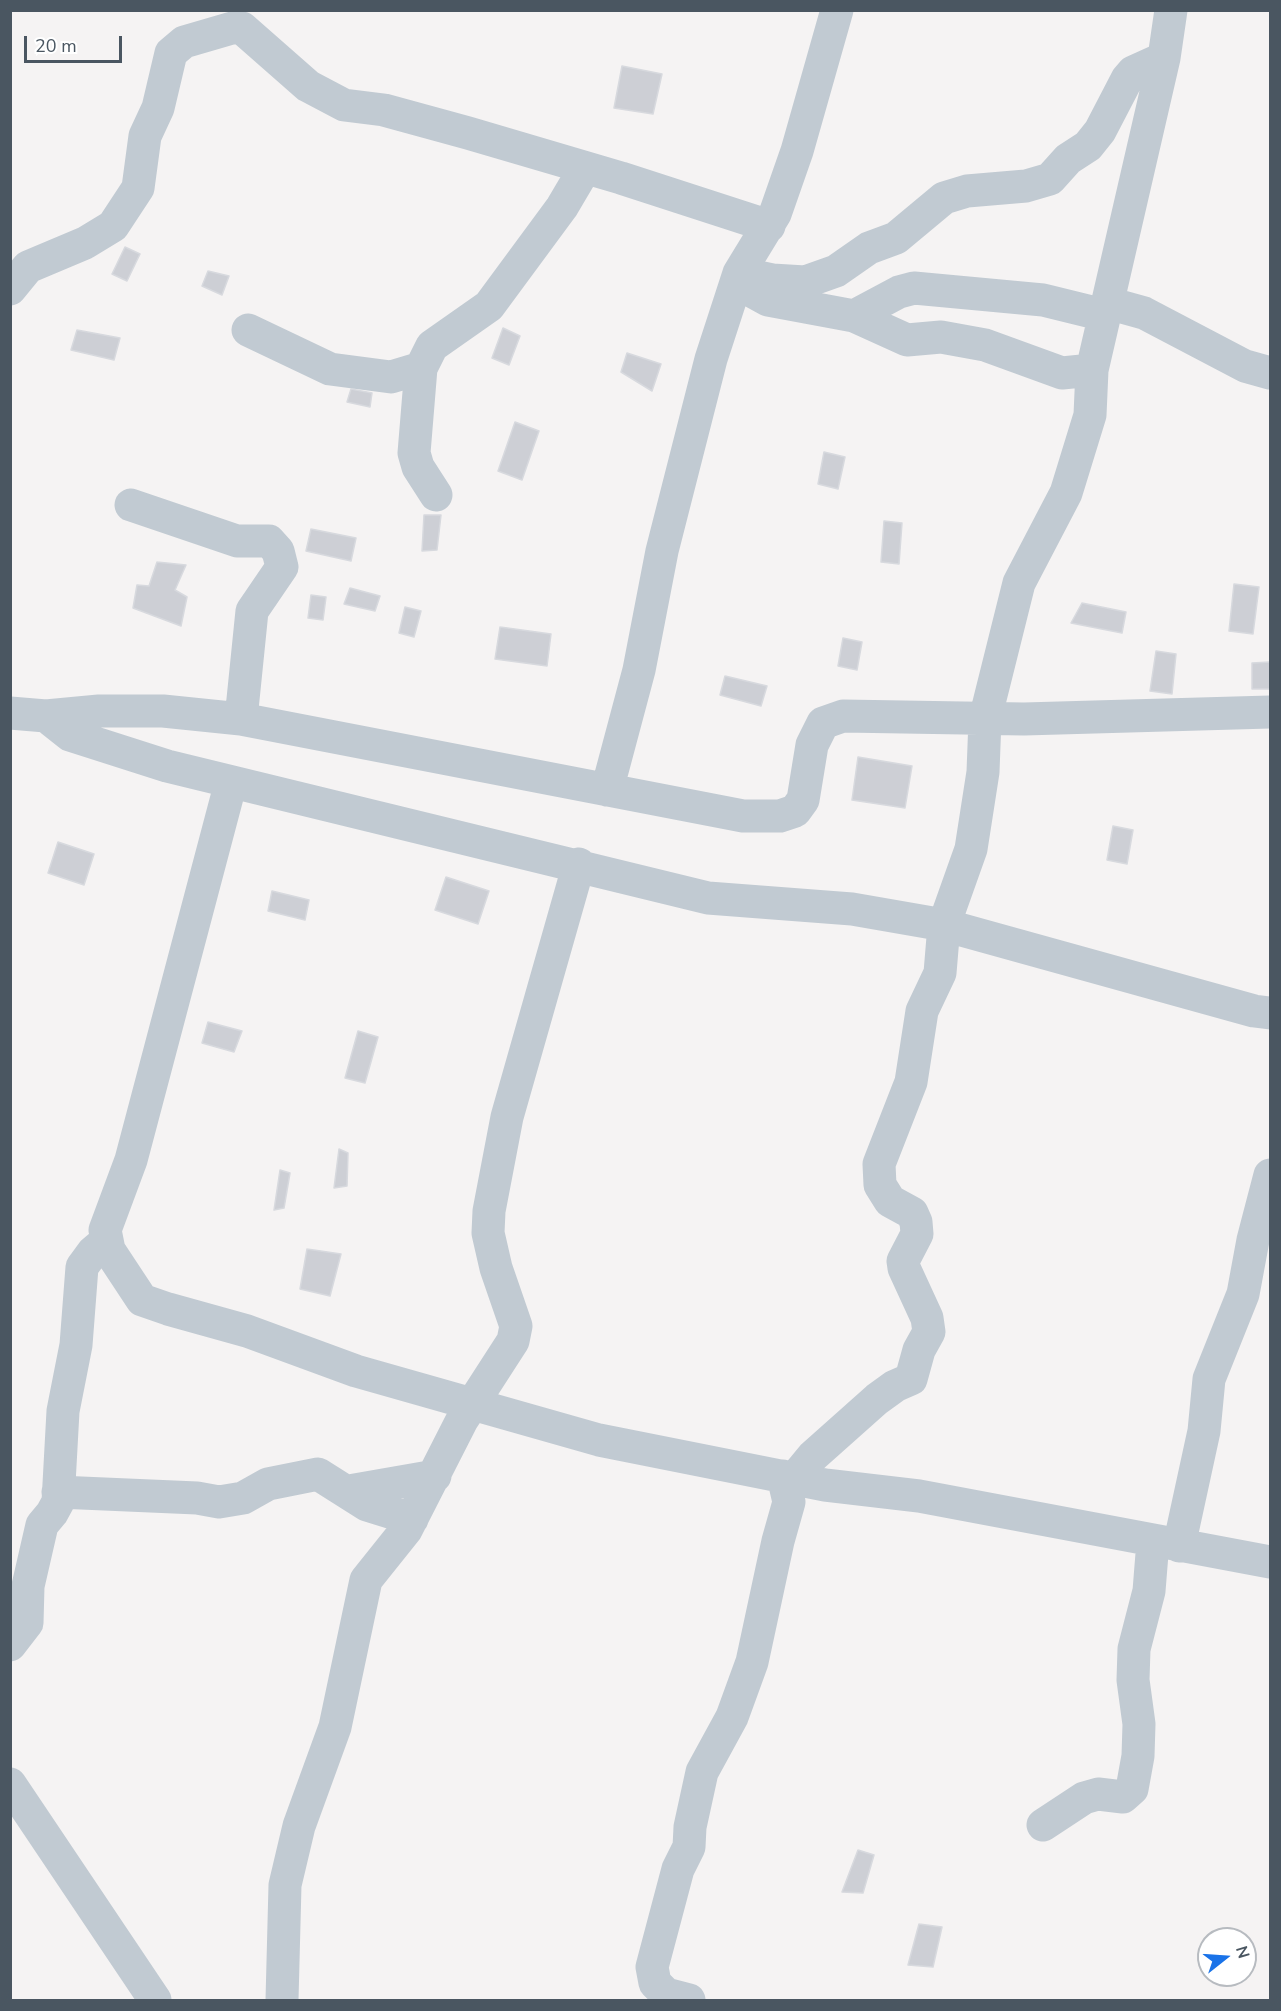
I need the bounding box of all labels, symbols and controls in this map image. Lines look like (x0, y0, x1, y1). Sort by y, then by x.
scale bar (27, 24, 124, 62)
text: 20 m (35, 34, 77, 58)
north arrow (1197, 1927, 1257, 1987)
text: N (1230, 1943, 1255, 1961)

